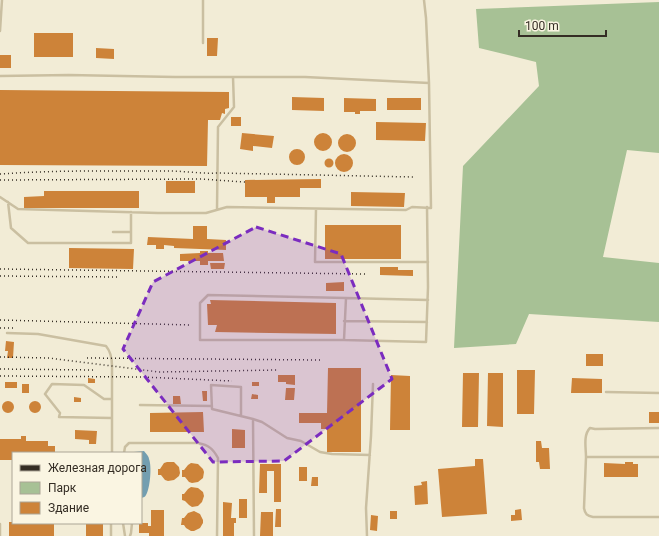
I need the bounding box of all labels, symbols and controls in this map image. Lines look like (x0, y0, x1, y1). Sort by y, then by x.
scale bar (519, 12, 606, 38)
text: 100 m (525, 19, 559, 33)
legend (12, 452, 142, 524)
text: Железная дорога (48, 461, 147, 475)
text: Парк (48, 481, 77, 495)
text: Здание (48, 501, 89, 515)

